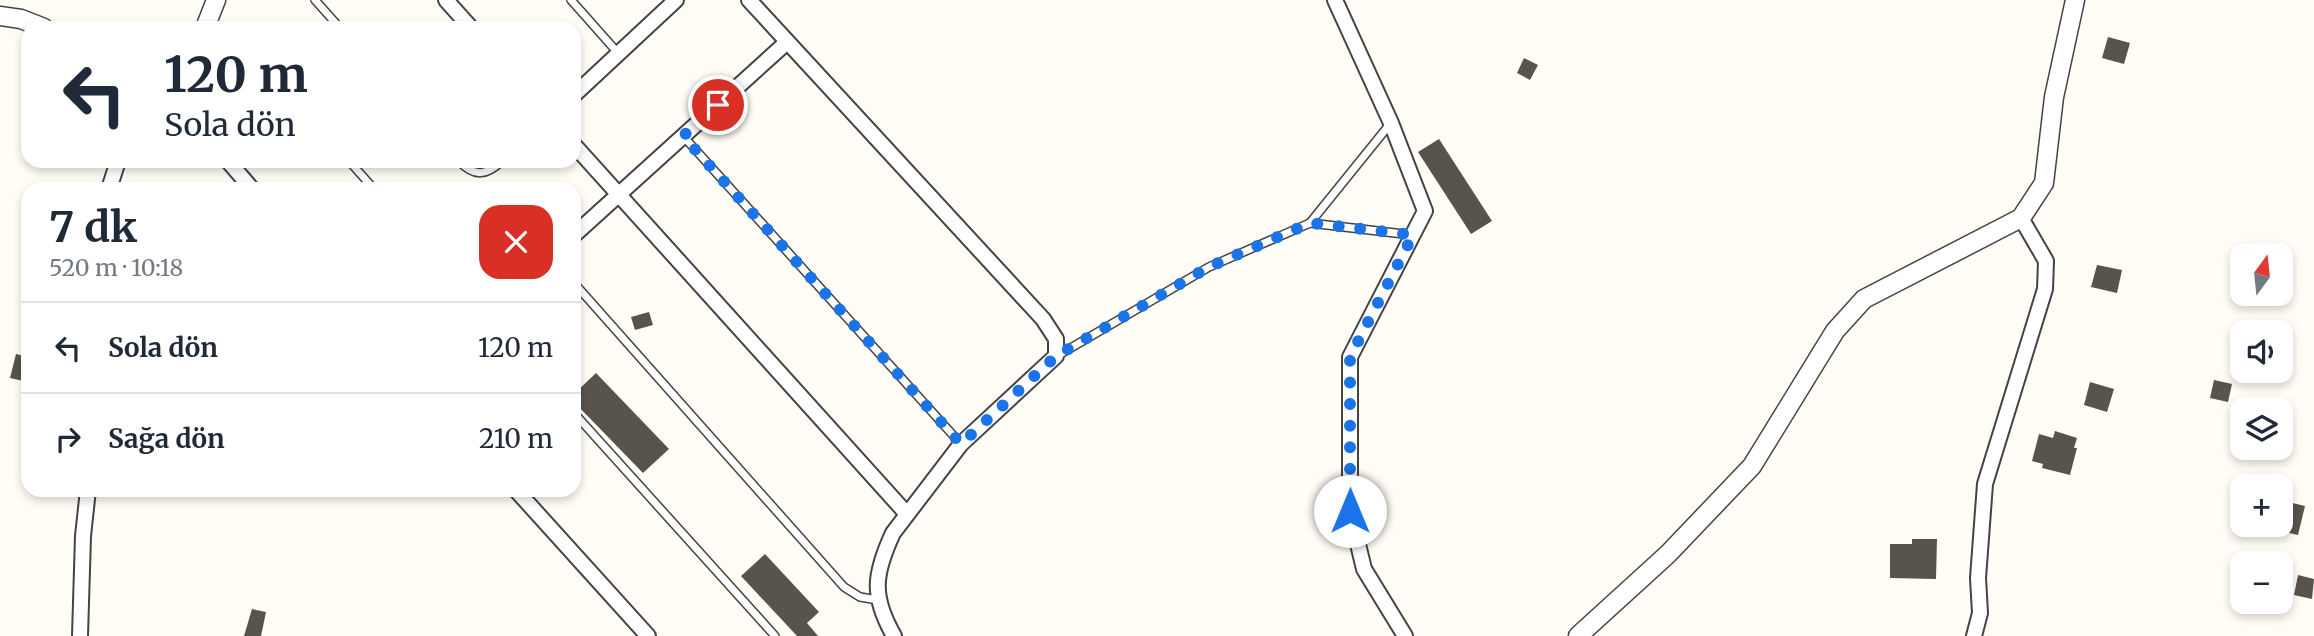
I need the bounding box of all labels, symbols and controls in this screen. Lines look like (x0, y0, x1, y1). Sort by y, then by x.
text: 120 m (164, 44, 308, 105)
icon: left (49, 49, 140, 140)
pin (688, 75, 748, 135)
icon: arrive (699, 86, 737, 124)
text: Sola dön (164, 105, 296, 145)
text: 7 dk (49, 201, 137, 253)
button: close (479, 205, 553, 279)
north arrow (2230, 243, 2292, 306)
map controls (2230, 243, 2293, 614)
text: 520 m · 10:18 (49, 253, 183, 282)
button: sound (2230, 320, 2293, 383)
icon: left (49, 329, 87, 367)
text: Sola dön (108, 331, 218, 364)
text: 120 m (478, 331, 553, 364)
button: layers (2230, 397, 2293, 460)
icon: right (49, 420, 87, 458)
text: Sağa dön (108, 422, 225, 455)
text: 210 m (479, 422, 553, 455)
position arrow (1313, 474, 1387, 548)
button: + (2230, 474, 2293, 537)
button: − (2230, 551, 2293, 614)

